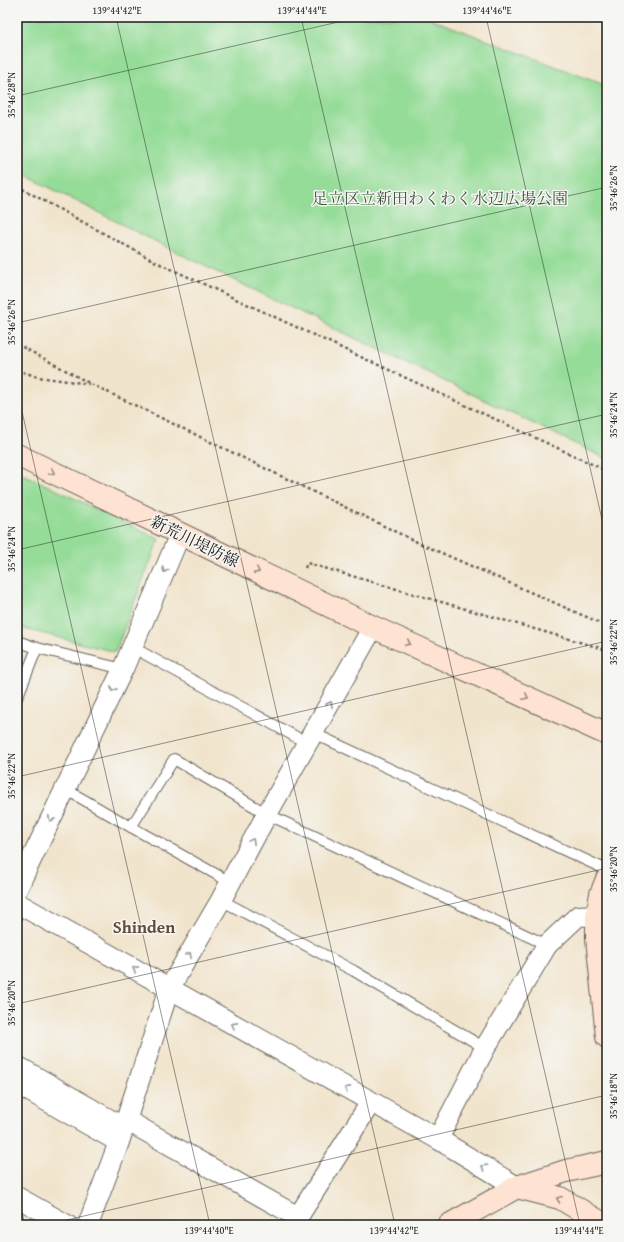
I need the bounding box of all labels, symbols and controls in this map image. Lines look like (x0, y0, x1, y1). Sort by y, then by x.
text: 139°44'42"E (92, 3, 142, 18)
text: 139°44'44"E (277, 3, 327, 18)
text: 139°44'46"E (462, 3, 512, 18)
text: 35°46'28"N (4, 72, 19, 118)
text: 35°46'26"N (606, 165, 621, 211)
park label: 足立区立新田わくわく水辺広場公園 (312, 186, 568, 210)
text: 35°46'26"N (4, 299, 19, 345)
text: 35°46'24"N (606, 392, 621, 438)
one-way arrow (48, 467, 55, 475)
street label: 新荒川堤防線 (147, 509, 243, 573)
text: 35°46'24"N (4, 526, 19, 572)
one-way arrow (161, 566, 169, 573)
one-way arrow (253, 566, 261, 574)
text: 35°46'22"N (606, 619, 621, 665)
one-way arrow (404, 638, 412, 646)
one-way arrow (110, 685, 118, 692)
one-way arrow (522, 692, 530, 700)
one-way arrow (325, 700, 332, 708)
text: 35°46'22"N (4, 753, 19, 799)
one-way arrow (48, 815, 56, 822)
one-way arrow (248, 838, 255, 846)
text: 35°46'20"N (606, 846, 621, 892)
district label: Shinden (113, 914, 175, 939)
one-way arrow (184, 952, 191, 959)
one-way arrow (132, 967, 140, 974)
text: 35°46'20"N (4, 980, 19, 1026)
one-way arrow (231, 1022, 238, 1029)
text: 35°46'18"N (606, 1073, 621, 1119)
one-way arrow (344, 1086, 351, 1093)
one-way arrow (481, 1164, 488, 1172)
one-way arrow (556, 1195, 563, 1203)
text: 139°44'40"E (184, 1223, 234, 1238)
text: 139°44'42"E (369, 1223, 419, 1238)
text: 139°44'44"E (554, 1223, 604, 1238)

